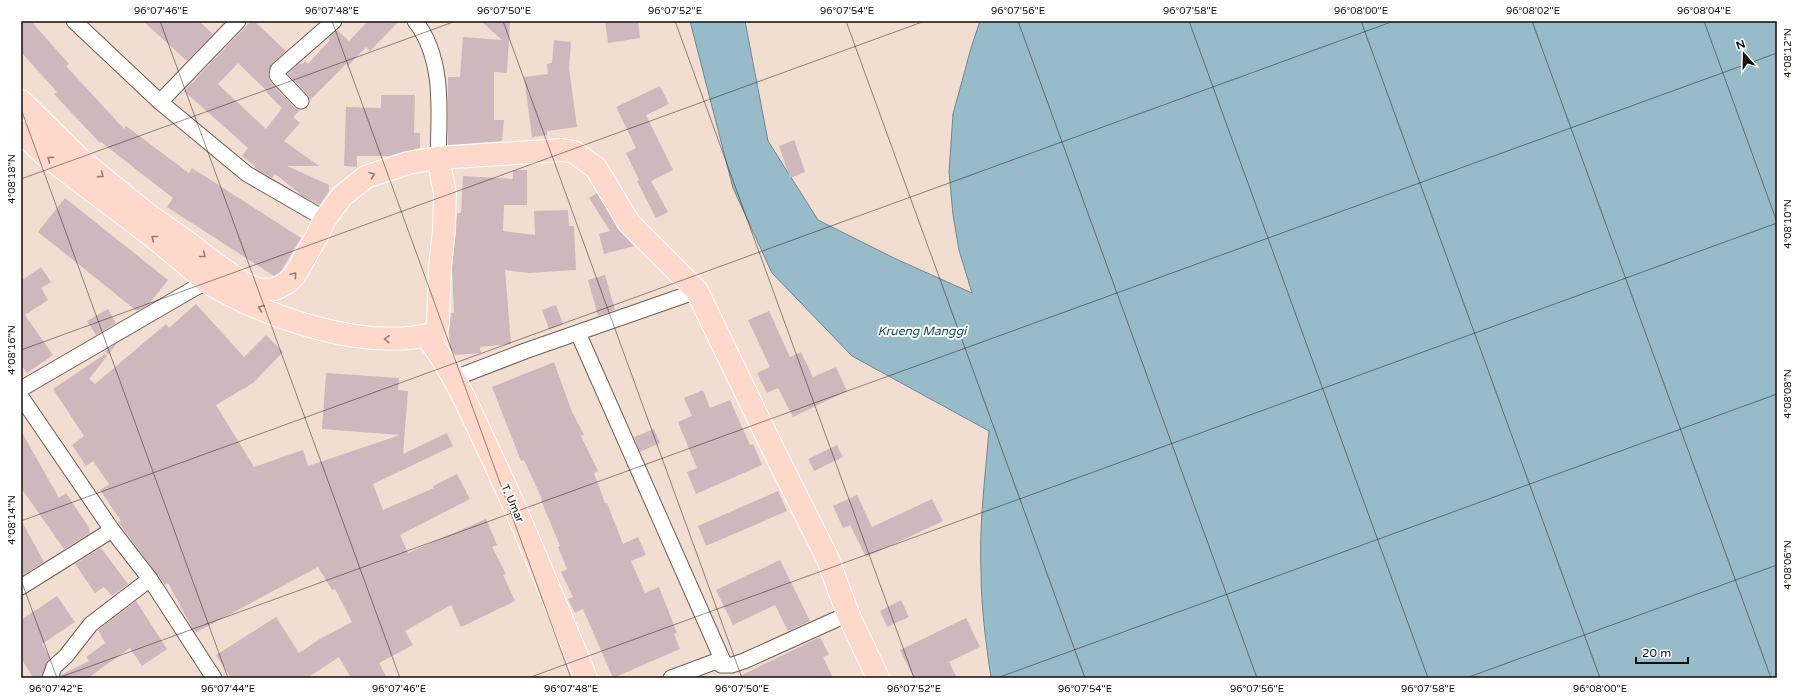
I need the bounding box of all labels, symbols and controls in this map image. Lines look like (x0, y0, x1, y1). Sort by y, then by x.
text: 96°07'46"E (134, 5, 188, 17)
text: 96°07'48"E (305, 5, 359, 17)
text: 96°07'50"E (477, 5, 531, 17)
text: 96°07'52"E (648, 5, 702, 17)
text: 96°07'54"E (820, 5, 874, 17)
text: 96°07'56"E (991, 5, 1045, 17)
text: 96°07'58"E (1163, 5, 1217, 17)
text: 96°08'00"E (1334, 5, 1388, 17)
text: 96°08'02"E (1506, 5, 1560, 17)
text: 96°08'04"E (1677, 5, 1731, 17)
text: 4°08'12"N (1782, 28, 1794, 78)
north arrow (1724, 34, 1764, 74)
text: N (1734, 37, 1747, 53)
text: 4°08'18"N (6, 154, 18, 204)
one-way arrow (48, 157, 55, 164)
one-way arrow (96, 170, 103, 177)
one-way arrow (368, 171, 375, 179)
text: 4°08'10"N (1782, 199, 1794, 249)
one-way arrow (151, 235, 158, 242)
one-way arrow (199, 250, 206, 257)
one-way arrow (289, 272, 296, 280)
one-way arrow (258, 305, 265, 313)
water label: Krueng Manggi (878, 324, 968, 338)
text: 4°08'16"N (6, 325, 18, 375)
one-way arrow (384, 334, 390, 343)
text: 4°08'08"N (1782, 369, 1794, 419)
street label: T. Umar (498, 482, 527, 525)
text: 4°08'14"N (6, 495, 18, 545)
text: 4°08'06"N (1782, 540, 1794, 590)
scale bar (1636, 639, 1688, 665)
text: 20 m (1642, 646, 1671, 660)
text: 96°07'42"E (29, 683, 83, 695)
text: 96°07'44"E (201, 683, 255, 695)
text: 96°07'46"E (372, 683, 426, 695)
text: 96°07'48"E (544, 683, 598, 695)
text: 96°07'50"E (715, 683, 769, 695)
text: 96°07'52"E (887, 683, 941, 695)
text: 96°07'54"E (1058, 683, 1112, 695)
text: 96°07'56"E (1230, 683, 1284, 695)
text: 96°07'58"E (1401, 683, 1455, 695)
text: 96°08'00"E (1573, 683, 1627, 695)

